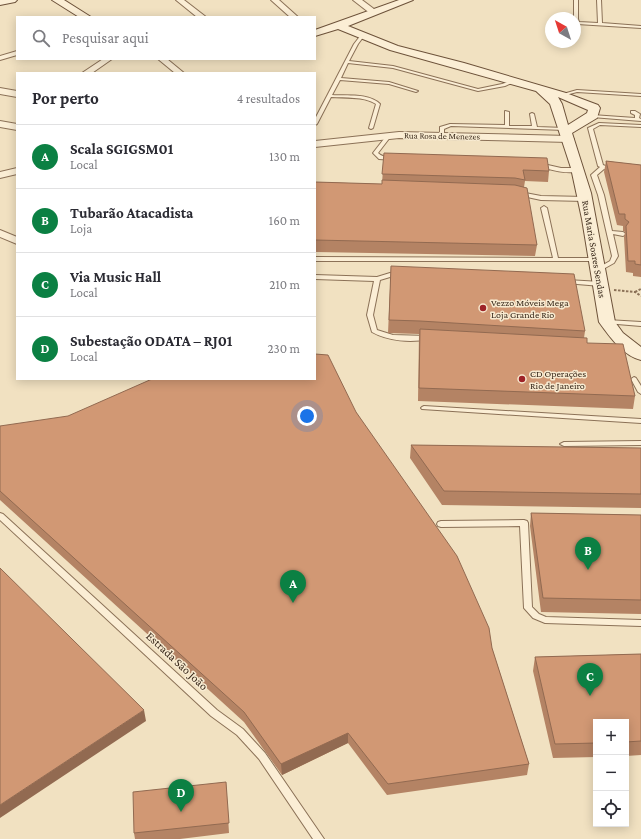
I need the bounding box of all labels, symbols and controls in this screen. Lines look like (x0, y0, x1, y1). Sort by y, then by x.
north arrow (545, 12, 581, 48)
search box (16, 16, 316, 60)
icon: search (30, 27, 52, 49)
text: Pesquisar aqui (62, 30, 149, 46)
text: Por perto (32, 89, 99, 108)
text: 4 resultados (237, 91, 300, 106)
street label: Rua Rosa de Menezes (404, 130, 481, 142)
text: Scala SGIGSM01 (70, 141, 173, 157)
text: A (41, 149, 49, 164)
text: 130 m (269, 149, 300, 164)
text: Local (70, 157, 98, 172)
street label: Rua Maria Soares Sendas (580, 199, 608, 299)
text: Tubarão Atacadista (70, 205, 193, 221)
text: B (41, 213, 49, 228)
text: 160 m (269, 213, 300, 228)
text: Loja (70, 221, 92, 236)
text: Via Music Hall (70, 269, 161, 285)
text: C (41, 277, 49, 292)
text: 210 m (269, 277, 300, 292)
text: Local (70, 285, 98, 300)
place label: Vezzo Móveis Mega Loja Grande Rio (491, 297, 569, 321)
marker: Vezzo Móveis Mega Loja Grande Rio (478, 303, 488, 313)
text: Subestação ODATA – RJ01 (70, 333, 232, 349)
text: D (41, 341, 49, 356)
text: 230 m (267, 341, 300, 356)
text: Local (70, 349, 98, 364)
place label: CD Operações Rio de Janeiro (530, 368, 586, 391)
marker: CD Operações Rio de Janeiro (517, 374, 527, 384)
your location (297, 406, 317, 426)
pin: B (575, 537, 601, 570)
pin: A (280, 570, 306, 603)
street label: Estrada São João (143, 629, 211, 693)
pin: C (577, 663, 603, 696)
map controls (593, 719, 629, 827)
button: + (593, 719, 629, 755)
button: − (593, 755, 629, 791)
pin: D (168, 779, 194, 812)
button: locate (593, 791, 629, 827)

